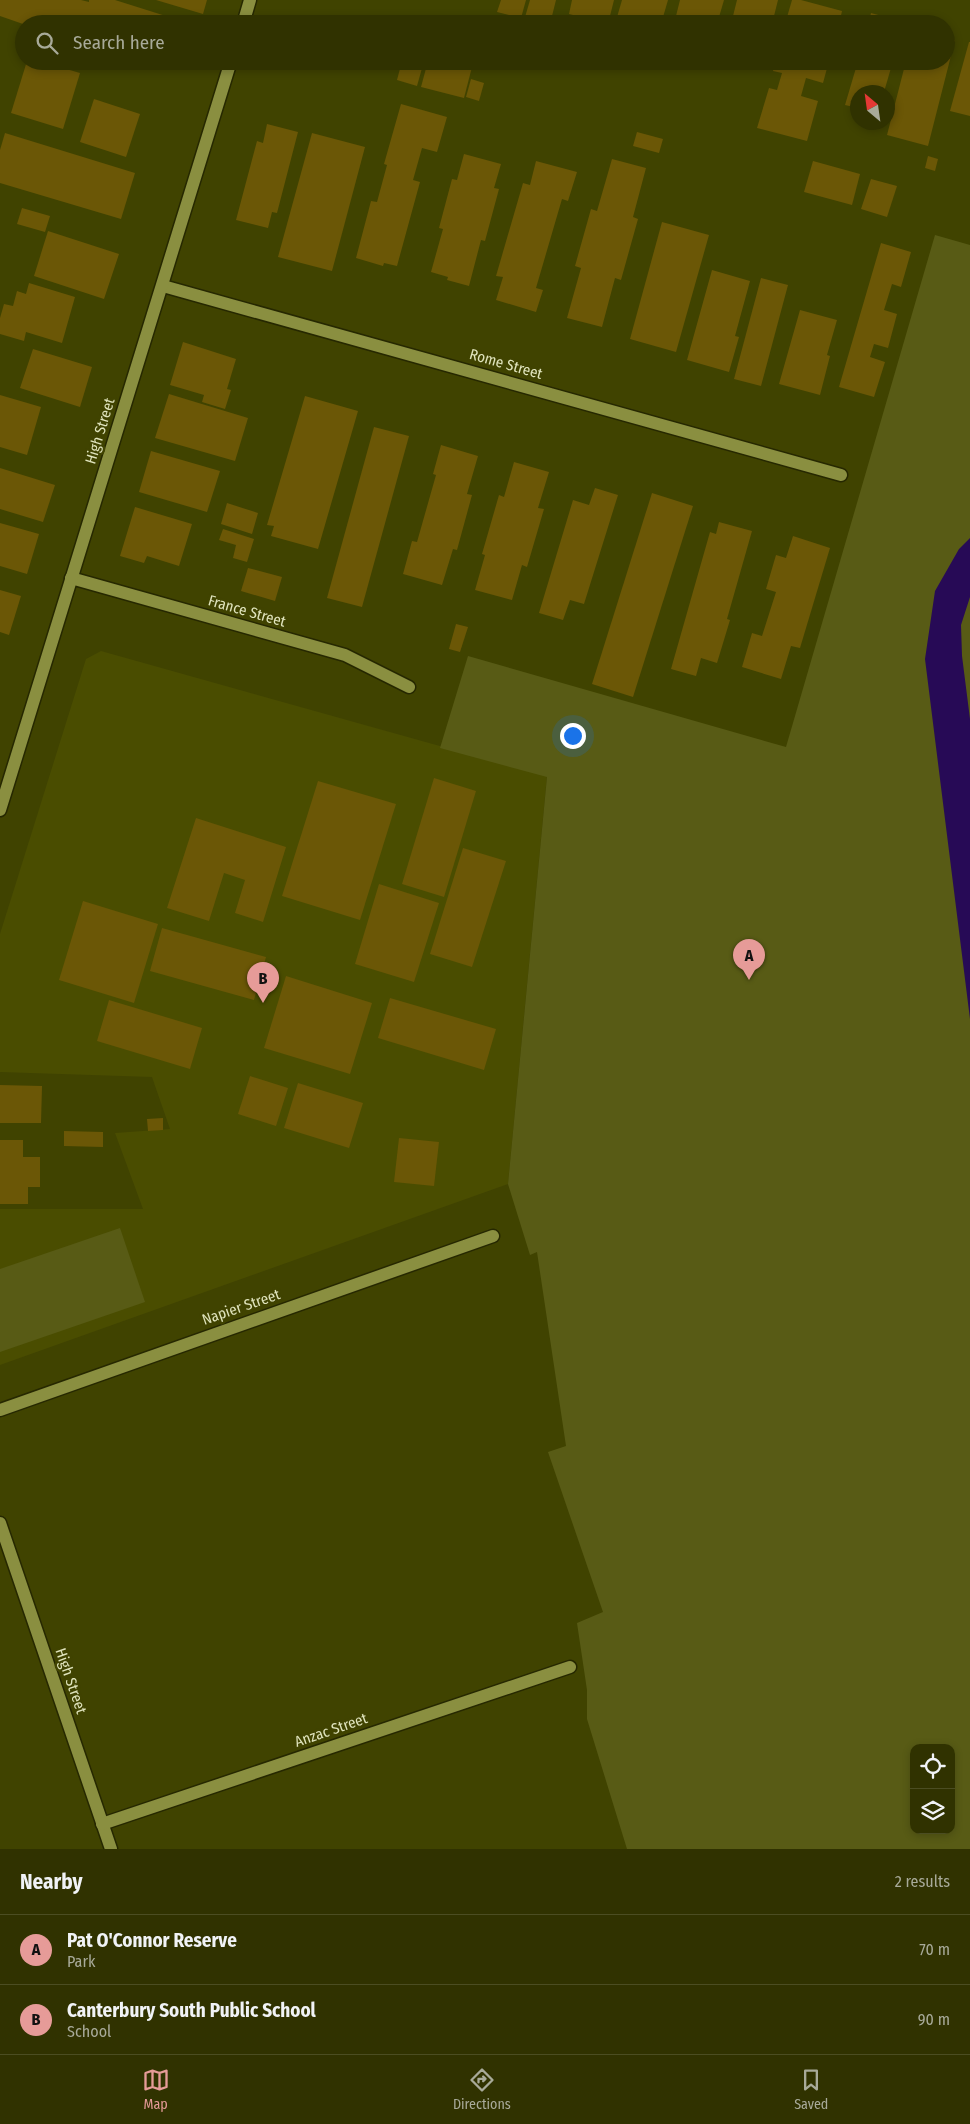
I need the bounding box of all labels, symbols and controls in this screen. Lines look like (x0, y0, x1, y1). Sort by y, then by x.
search box (15, 15, 955, 70)
icon: search (33, 29, 61, 57)
text: Search here (73, 31, 165, 54)
north arrow (850, 85, 895, 130)
street label: Rome Street (467, 345, 545, 383)
street label: High Street (81, 396, 119, 466)
street label: France Street (206, 591, 288, 631)
your location (560, 723, 586, 749)
pin: A (733, 939, 765, 980)
pin: B (247, 962, 279, 1003)
street label: Napier Street (200, 1285, 282, 1329)
street label: High Street (51, 1646, 91, 1716)
street label: Anzac Street (292, 1709, 370, 1751)
map controls (910, 1744, 955, 1834)
button: locate (910, 1744, 955, 1789)
button: layers (910, 1789, 955, 1834)
text: Nearby (20, 1869, 82, 1895)
text: 2 results (895, 1872, 950, 1891)
text: Pat O'Connor Reserve (67, 1929, 237, 1952)
text: A (32, 1940, 40, 1959)
text: 70 m (919, 1940, 950, 1959)
text: Park (67, 1952, 95, 1971)
text: Canterbury South Public School (67, 1999, 316, 2022)
text: B (32, 2010, 40, 2029)
text: 90 m (918, 2010, 950, 2029)
text: School (67, 2022, 111, 2041)
tab: Map (142, 2066, 170, 2113)
tab: Directions (453, 2066, 511, 2113)
tab: Saved (794, 2066, 828, 2113)

